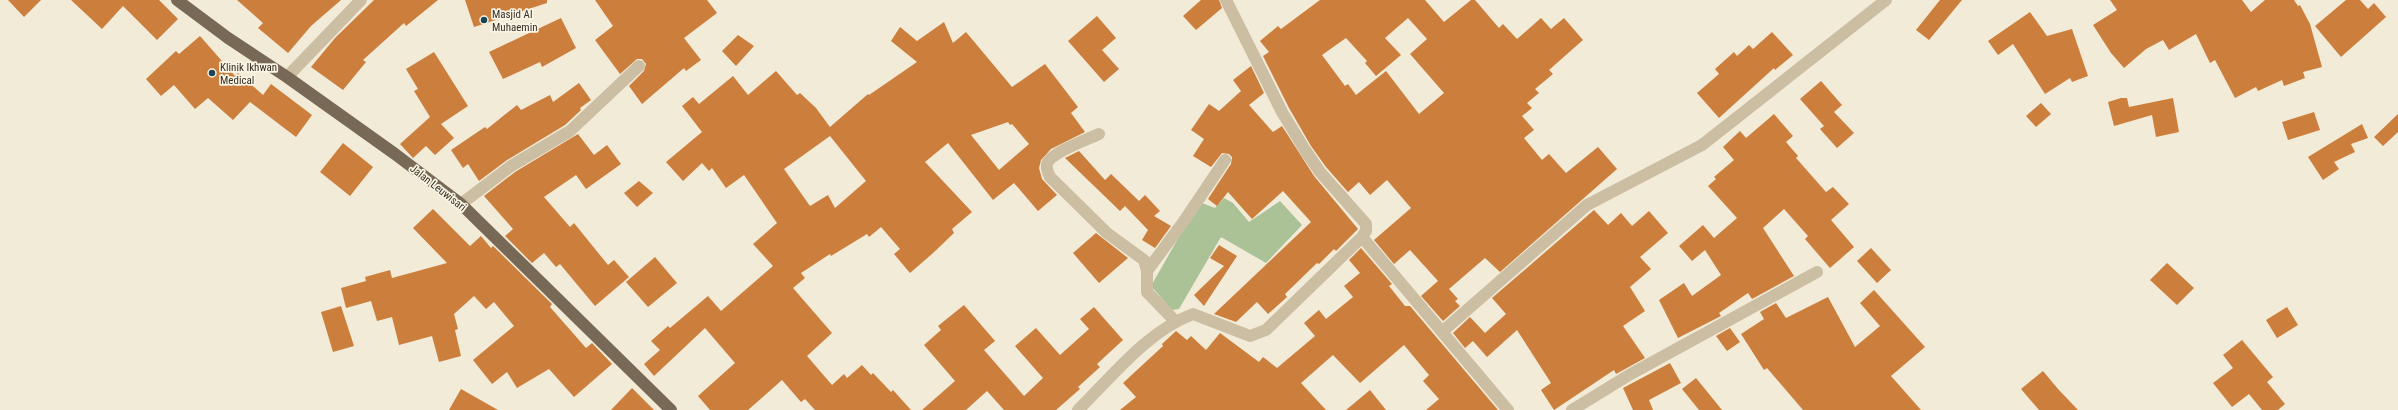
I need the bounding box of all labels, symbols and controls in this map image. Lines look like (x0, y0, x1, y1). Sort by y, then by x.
place label: Masjid Al Muhaemin (492, 8, 538, 34)
marker: Masjid Al Muhaemin (479, 15, 489, 25)
place label: Klinik Ikhwan Medical (220, 61, 277, 87)
marker: Klinik Ikhwan Medical (207, 68, 217, 78)
street label: Jalan Leuwisari (407, 162, 469, 214)

